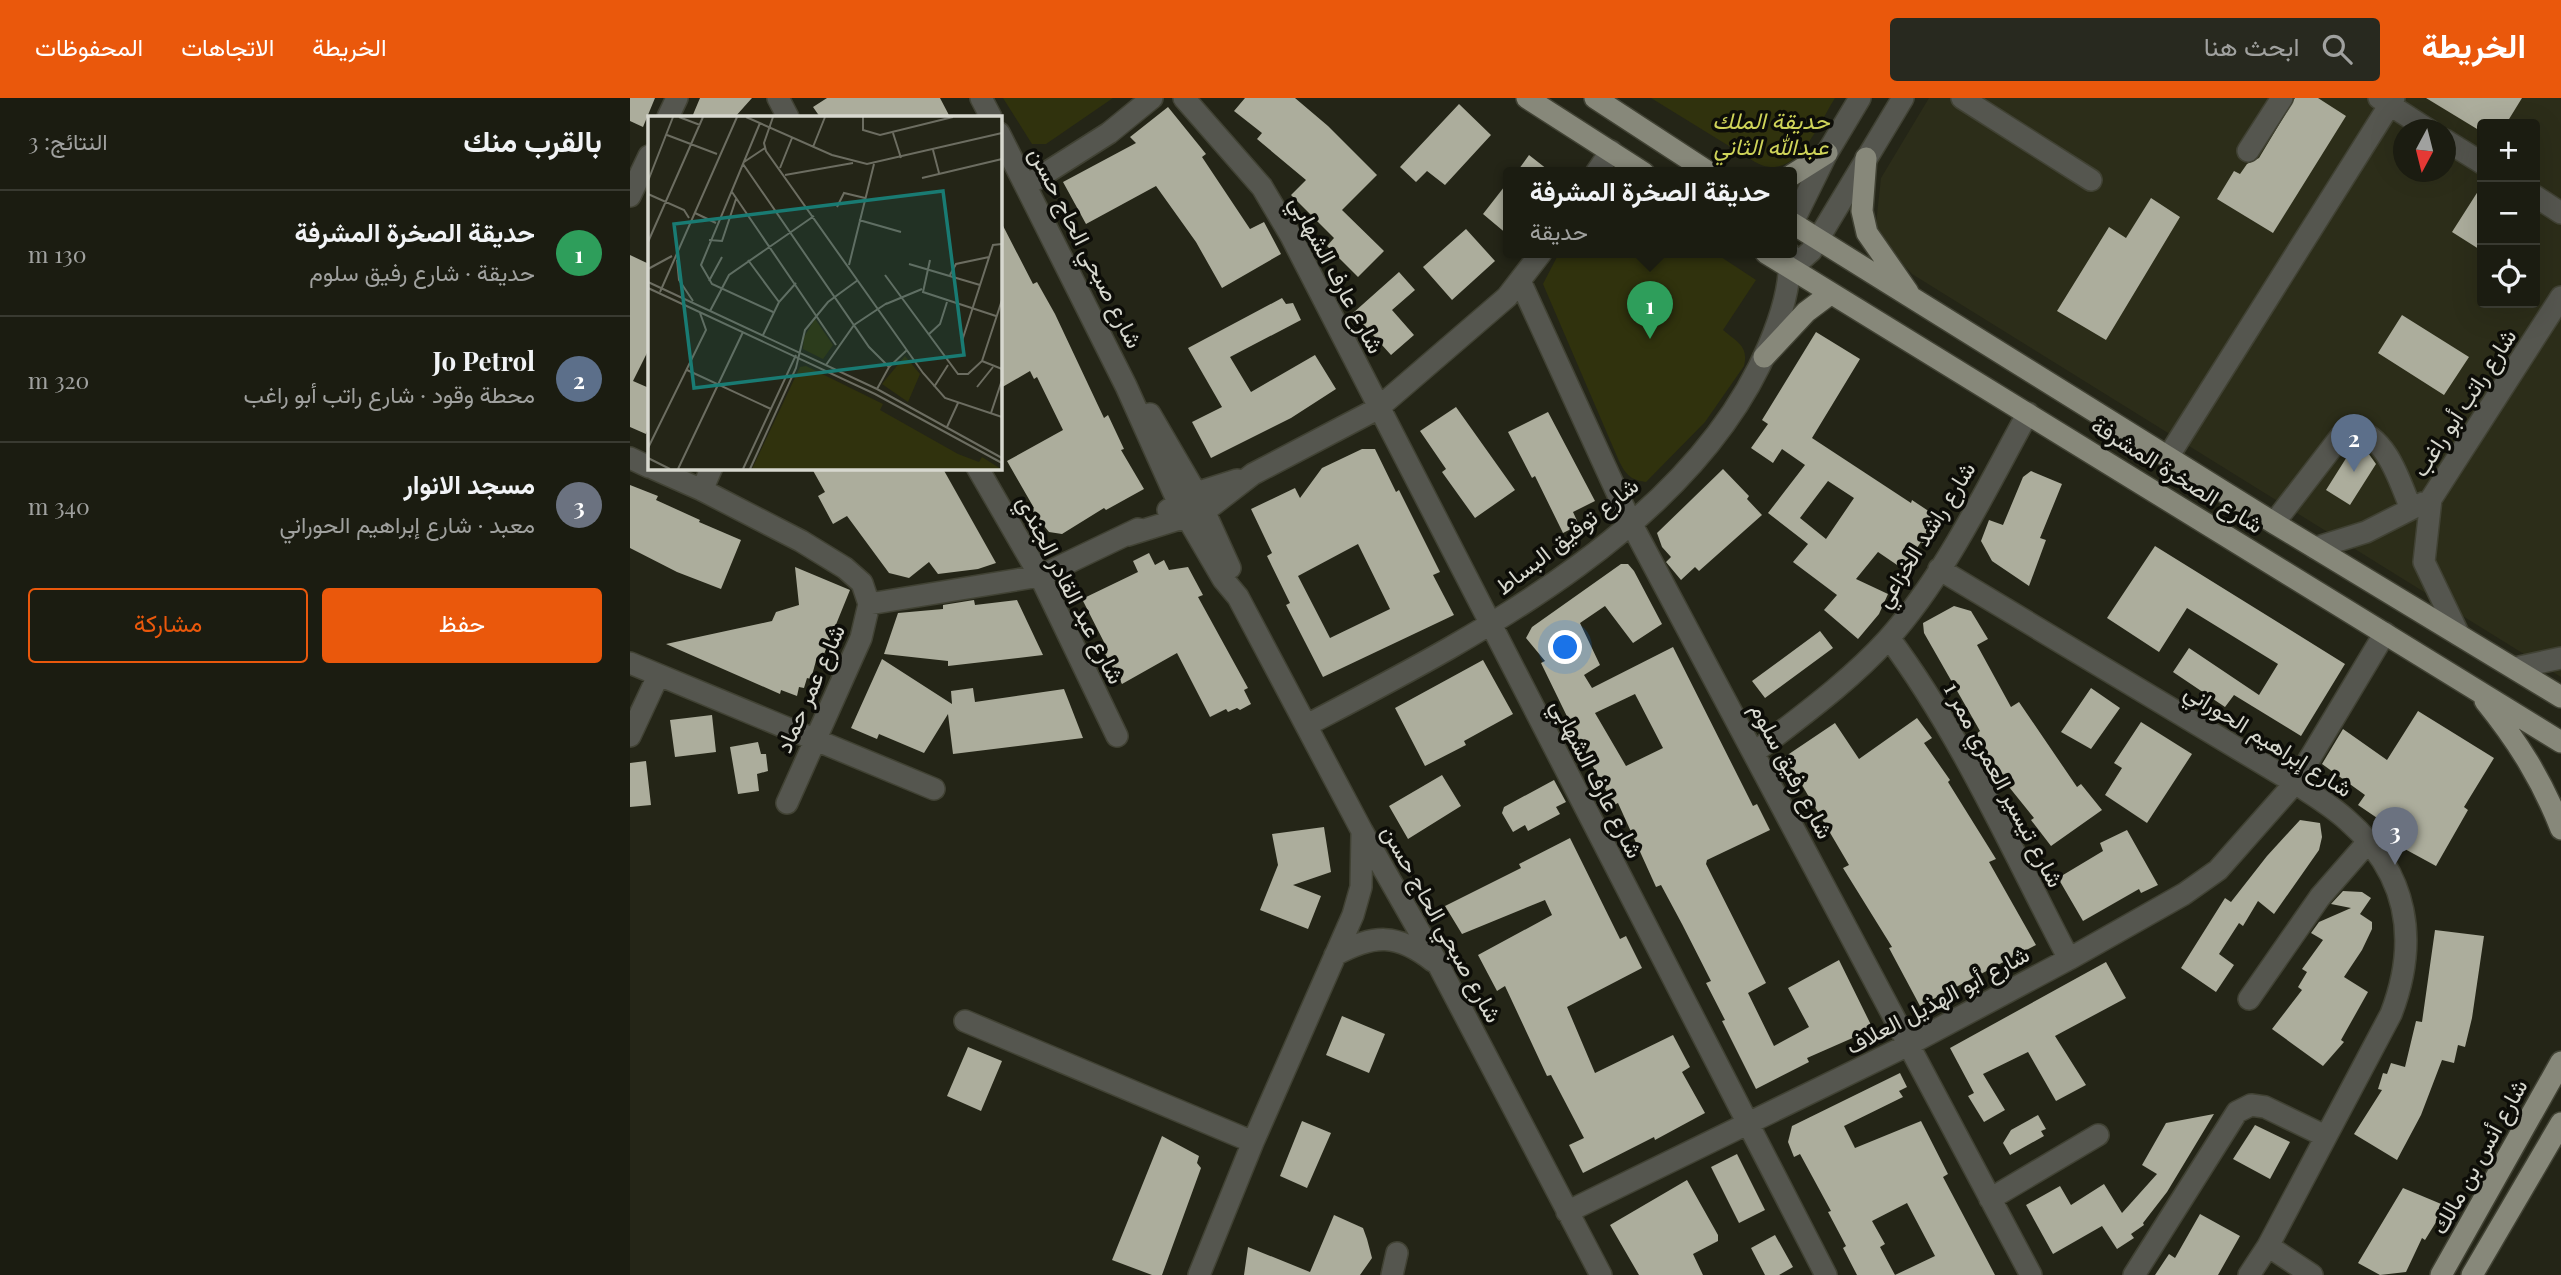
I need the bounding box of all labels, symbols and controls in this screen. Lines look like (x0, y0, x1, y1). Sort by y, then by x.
search box (1890, 18, 2380, 81)
text: الخريطة (2422, 22, 2526, 66)
text: ابحث هنا (2204, 28, 2300, 63)
text: المحفوظات (35, 30, 143, 62)
text: الاتجاهات (181, 30, 274, 62)
text: الخريطة (312, 30, 387, 62)
icon: search (2318, 30, 2356, 68)
park label: حديقة الملك عبدالله الثاني (1712, 104, 1830, 166)
inset map (648, 116, 1001, 469)
north arrow (2393, 119, 2456, 182)
map controls (2477, 119, 2540, 308)
button: + (2477, 119, 2540, 182)
text: بالقرب منك (463, 120, 602, 160)
text: النتائج: 3 (28, 125, 108, 156)
street label: شارع صبحي الحاج حسن (1018, 141, 1151, 355)
popup (1503, 167, 1797, 258)
text: حديقة الصخرة المشرفة (1530, 173, 1770, 208)
button: − (2477, 182, 2540, 245)
street label: شارع عارف الشهابي (1279, 190, 1393, 361)
text: حديقة الصخرة المشرفة (295, 214, 535, 249)
text: حديقة (1530, 215, 1588, 246)
text: 130 m (28, 238, 86, 269)
text: 1 (575, 238, 583, 269)
button: locate (2477, 245, 2540, 308)
text: حديقة · شارع رفيق سلوم (309, 256, 535, 287)
pin: 1 (1627, 281, 1673, 339)
street label: شارع راتب أبو راغب (2403, 322, 2524, 483)
text: Jo Petrol (432, 343, 535, 378)
text: 320 m (28, 364, 89, 395)
text: 2 (573, 364, 585, 395)
text: محطة وقود · شارع راتب أبو راغب (244, 378, 535, 409)
street label: شارع الصخرة المشرفة (2085, 409, 2270, 541)
pin: 2 (2331, 414, 2377, 472)
street label: شارع راشد الخزاعي (1867, 455, 1986, 616)
text: مسجد الانوار (403, 466, 535, 501)
street label: شارع توفيق البساط (1488, 469, 1645, 602)
street label: شارع عبد القادر الجندي (1007, 489, 1133, 691)
text: 340 m (28, 490, 90, 521)
text: 3 (573, 490, 585, 521)
text: معبد · شارع إبراهيم الحوراني (279, 508, 535, 539)
button: مشاركة (28, 588, 308, 663)
button: حفظ (322, 588, 602, 663)
street label: شارع عمر حماد (767, 619, 853, 758)
your location (1548, 630, 1582, 664)
street label: شارع إبراهيم الحوراني (2177, 675, 2359, 807)
street label: شارع تيسير العمري ممر 1 (1933, 676, 2072, 894)
street label: شارع عارف الشهابي (1540, 693, 1651, 865)
street label: شارع رفيق سلوم (1742, 697, 1842, 844)
pin: 3 (2372, 807, 2418, 865)
street label: شارع صبحي الحاج حسن (1371, 819, 1510, 1030)
street label: شارع أبو الهذيل العلاف (1840, 937, 2035, 1062)
street label: شارع أنس بن مالك (2423, 1073, 2535, 1240)

